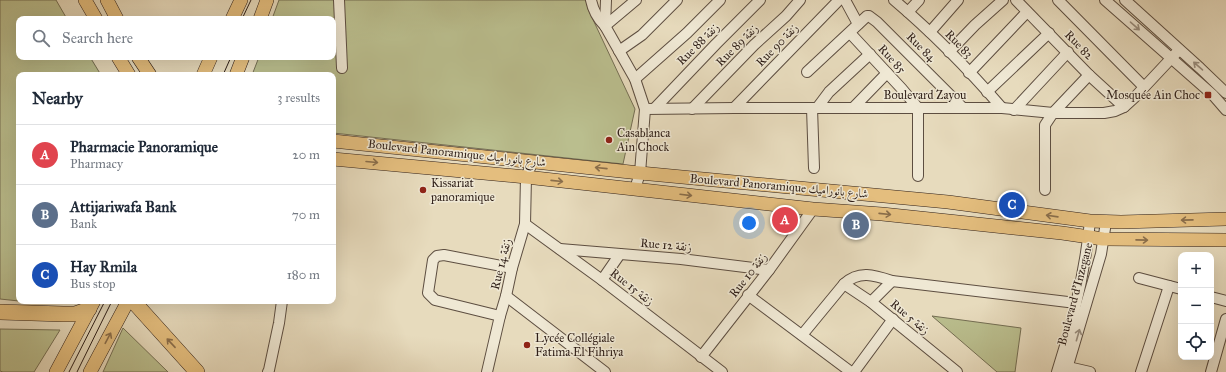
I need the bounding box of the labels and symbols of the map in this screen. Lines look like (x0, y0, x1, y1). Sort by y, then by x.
street label: Rue 88 زنقة (674, 20, 722, 68)
street label: Rue 90 زنقة (753, 20, 801, 69)
street label: Rue 89 زنقة (713, 21, 761, 69)
one-way arrow (1129, 21, 1140, 30)
street label: Rue 83 (942, 27, 976, 61)
street label: Rue 82 (1062, 28, 1096, 62)
street label: Rue 84 (904, 30, 939, 65)
street label: Rue 85 (875, 42, 909, 77)
one-way arrow (1193, 61, 1203, 70)
street label: Boulevard Zayou (884, 88, 967, 102)
place label: Mosquée Ain Choc (1106, 88, 1200, 103)
marker: Mosquée Ain Choc (1203, 90, 1213, 100)
place label: Casablanca Ain Chock (616, 126, 671, 154)
marker: Casablanca Ain Chock (604, 135, 614, 145)
street label: Boulevard Panoramique شارع بانوراميك (367, 137, 547, 173)
one-way arrow (365, 159, 378, 166)
one-way arrow (595, 165, 608, 172)
street label: Boulevard Panoramique شارع بانوراميك (689, 171, 869, 205)
place label: Kissariat panoramique (430, 176, 495, 205)
one-way arrow (550, 177, 563, 184)
marker: Kissariat panoramique (418, 185, 428, 195)
pin: C (999, 190, 1025, 220)
one-way arrow (679, 191, 692, 198)
pin: A (772, 205, 798, 235)
pin: B (843, 210, 869, 240)
one-way arrow (878, 211, 891, 218)
your location (739, 213, 759, 233)
one-way arrow (1045, 213, 1058, 220)
one-way arrow (1181, 217, 1194, 224)
street label: Rue 12 زنقة (640, 236, 693, 254)
one-way arrow (1135, 236, 1148, 244)
street label: Rue 14 زنقة (488, 237, 514, 291)
street label: Boulevard d'Inzegane (1055, 241, 1096, 347)
street label: Rue 10 زنقة (726, 250, 770, 300)
street label: Rue 15 زنقة (607, 266, 657, 308)
street label: Rue 5 زنقة (888, 297, 933, 337)
one-way arrow (1075, 328, 1082, 341)
place label: Lycée Collégiale Fatima El Fihriya (535, 331, 624, 359)
one-way arrow (105, 332, 113, 344)
one-way arrow (166, 338, 176, 348)
marker: Lycée Collégiale Fatima El Fihriya (522, 340, 532, 350)

